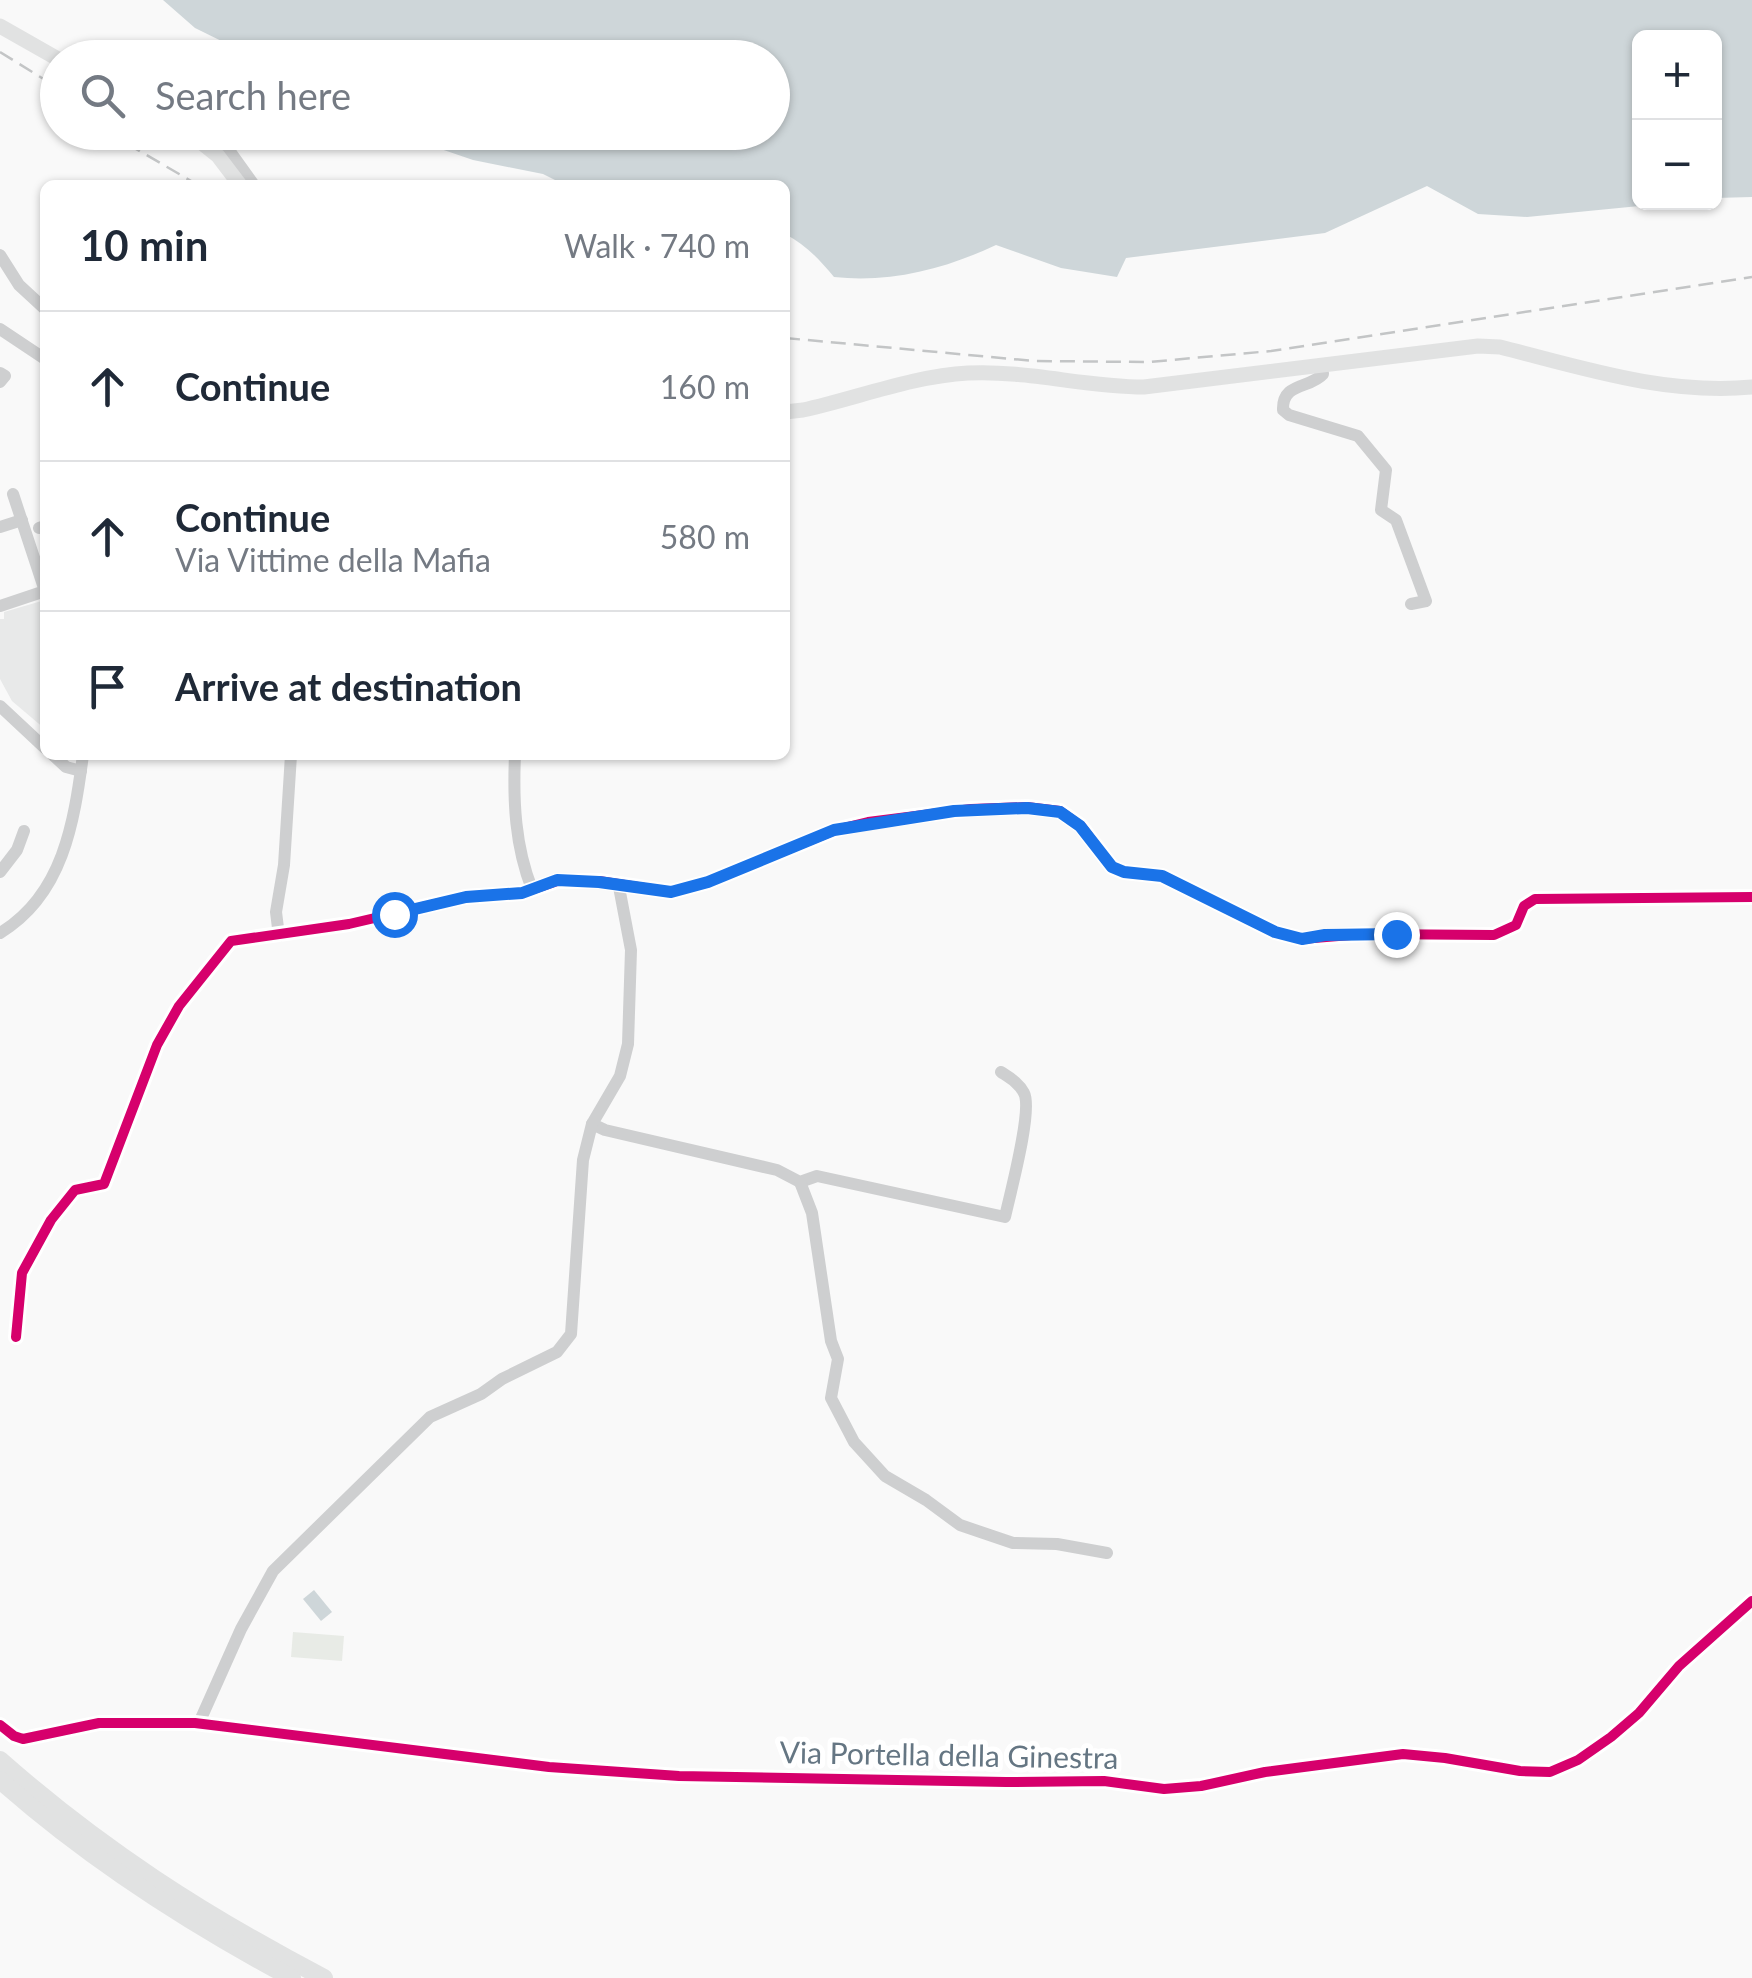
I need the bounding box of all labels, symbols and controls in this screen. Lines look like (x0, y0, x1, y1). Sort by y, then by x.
map controls (1632, 30, 1722, 210)
button: + (1632, 30, 1722, 120)
search box (40, 40, 790, 150)
icon: search (75, 68, 130, 123)
text: Search here (155, 72, 351, 118)
button: − (1632, 120, 1722, 210)
text: 10 min (80, 220, 208, 270)
text: Walk · 740 m (564, 226, 750, 265)
icon: ahead (80, 359, 135, 414)
text: Continue (175, 363, 330, 409)
text: 160 m (660, 367, 750, 406)
text: Continue (175, 494, 330, 540)
icon: ahead (80, 509, 135, 564)
text: 580 m (660, 517, 750, 556)
text: Via Vittime della Mafia (175, 540, 491, 579)
icon: arrive (80, 659, 135, 714)
text: Arrive at destination (175, 663, 522, 709)
route start (372, 892, 418, 938)
route end (1374, 912, 1420, 958)
street label: Via Portella della Ginestra (779, 1733, 1119, 1775)

